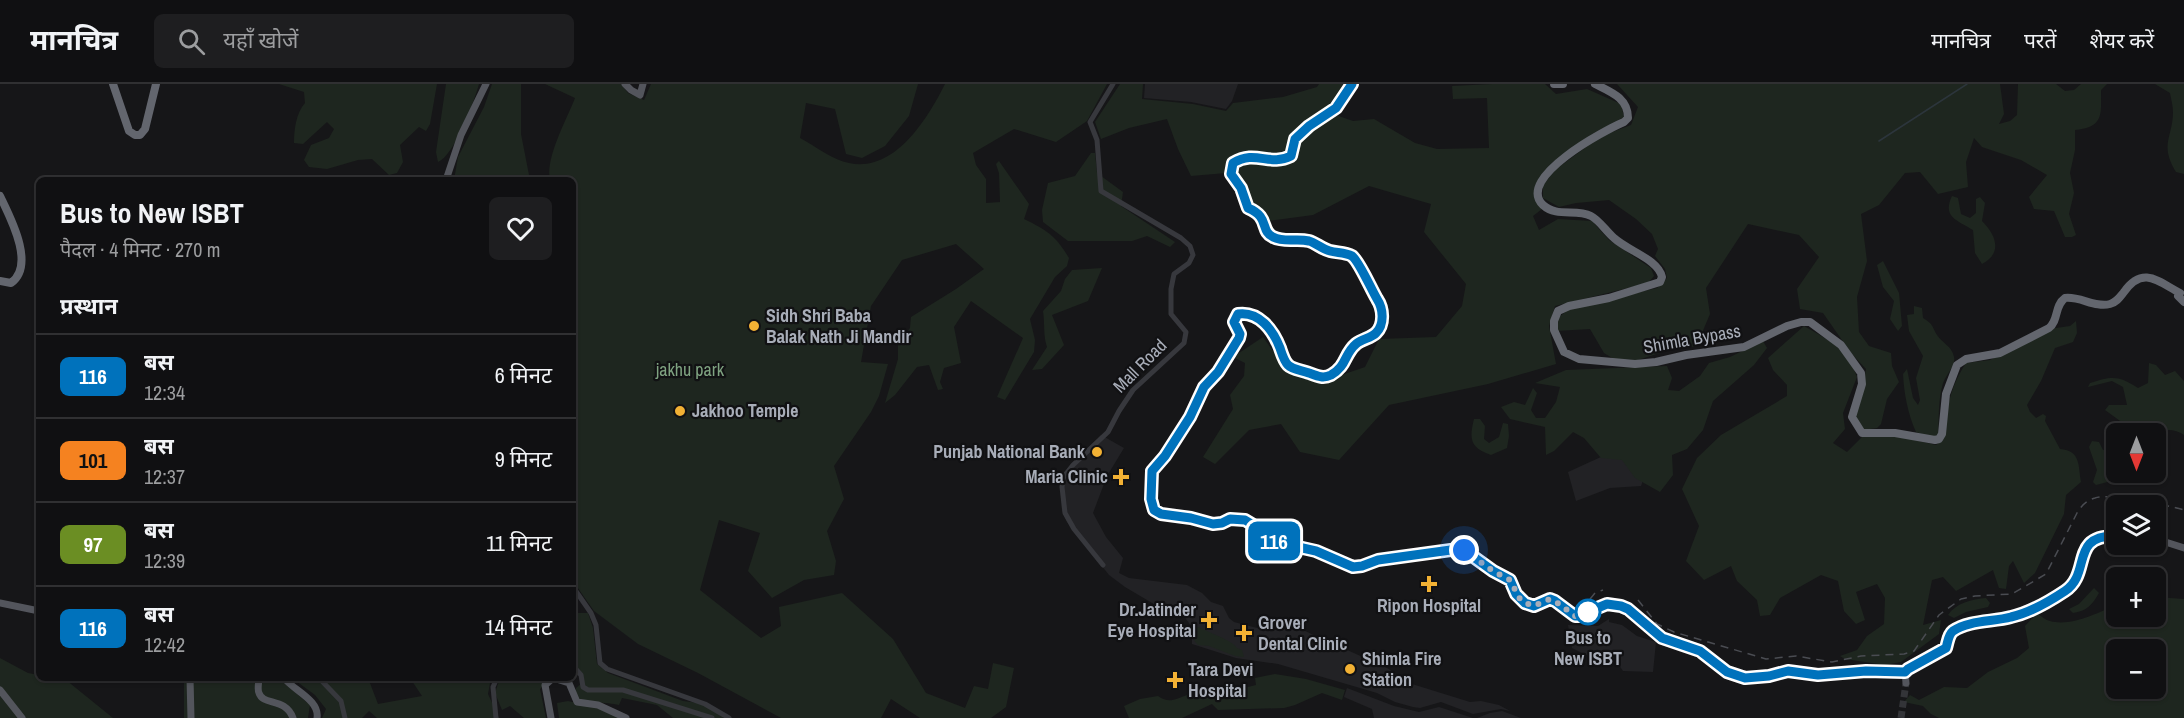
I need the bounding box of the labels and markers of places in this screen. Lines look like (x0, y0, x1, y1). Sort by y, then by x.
place label: Sidh Shri Baba Balak Nath Ji Mandir (766, 303, 911, 349)
marker: Sidh Shri Baba Balak Nath Ji Mandir (747, 319, 761, 333)
place label: Jakhoo Temple (692, 398, 798, 423)
marker: Jakhoo Temple (673, 404, 687, 418)
place label: Punjab National Bank (933, 439, 1086, 464)
marker: Punjab National Bank (1090, 445, 1104, 459)
place label: Maria Clinic (1025, 464, 1108, 489)
marker: Maria Clinic (1112, 468, 1130, 486)
marker: Ripon Hospital (1420, 575, 1438, 593)
place label: Ripon Hospital (1377, 593, 1481, 618)
place label: Dr.Jatinder Eye Hospital (1107, 597, 1196, 643)
marker: Bus to New ISBT (1575, 599, 1601, 625)
place label: Grover Dental Clinic (1258, 610, 1347, 656)
marker: Dr.Jatinder Eye Hospital (1200, 611, 1218, 629)
marker: Grover Dental Clinic (1235, 624, 1253, 642)
place label: Bus to New ISBT (1554, 625, 1622, 671)
place label: Shimla Fire Station (1362, 646, 1442, 692)
place label: Tara Devi Hospital (1188, 657, 1253, 703)
marker: Shimla Fire Station (1343, 662, 1357, 676)
marker: Tara Devi Hospital (1166, 671, 1184, 689)

